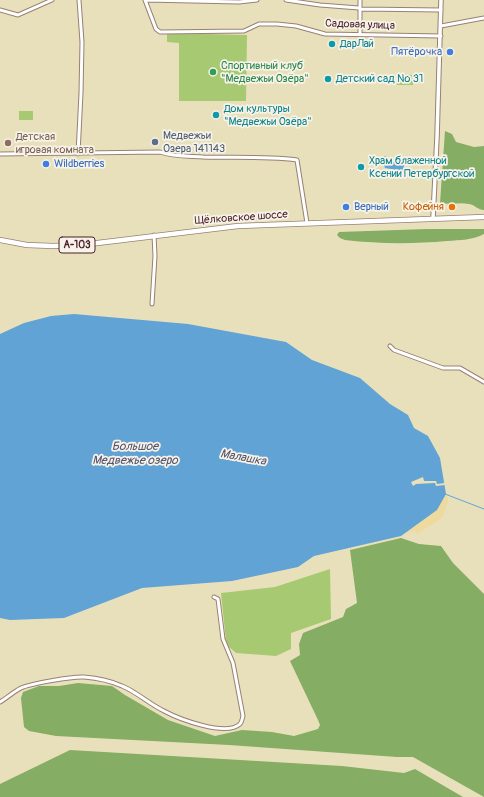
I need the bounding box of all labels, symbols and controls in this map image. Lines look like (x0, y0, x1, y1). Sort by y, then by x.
street label: Садовая улица (325, 17, 395, 33)
place label: ДарЛай (340, 37, 374, 51)
marker: ДарЛай (327, 39, 337, 49)
place label: Пятёрочка (391, 45, 442, 59)
marker: Пятёрочка (445, 47, 455, 57)
place label: Спортивный клуб "Медвежьи Озёра" (221, 59, 309, 85)
marker: Спортивный клуб "Медвежьи Озёра" (208, 67, 218, 77)
place label: Детский сад № 31 (336, 72, 423, 86)
marker: Детский сад № 31 (323, 74, 333, 84)
place label: Дом культуры "Медвежьи Озёра" (224, 102, 312, 128)
marker: Дом культуры "Медвежьи Озёра" (211, 110, 221, 120)
place label: Медвежьи Озера 141143 (163, 129, 225, 155)
place label: Детская игровая комната (16, 130, 94, 156)
marker: Медвежьи Озера 141143 (150, 137, 160, 147)
marker: Детская игровая комната (3, 138, 13, 148)
place label: Храм блаженной Ксении Петербургской (369, 154, 475, 180)
place label: Wildberries (54, 157, 104, 171)
marker: Wildberries (41, 159, 51, 169)
marker: Храм блаженной Ксении Петербургской (356, 162, 366, 172)
place label: Верный (354, 200, 389, 214)
place label: Кофейня (403, 200, 444, 214)
marker: Верный (341, 202, 351, 212)
marker: Кофейня (447, 202, 457, 212)
street label: Щёлковское шоссе (194, 208, 288, 228)
road number: А-103 (59, 237, 95, 253)
water label: Большое Медвежье озеро (92, 440, 178, 468)
water label: Малашка (219, 447, 267, 469)

